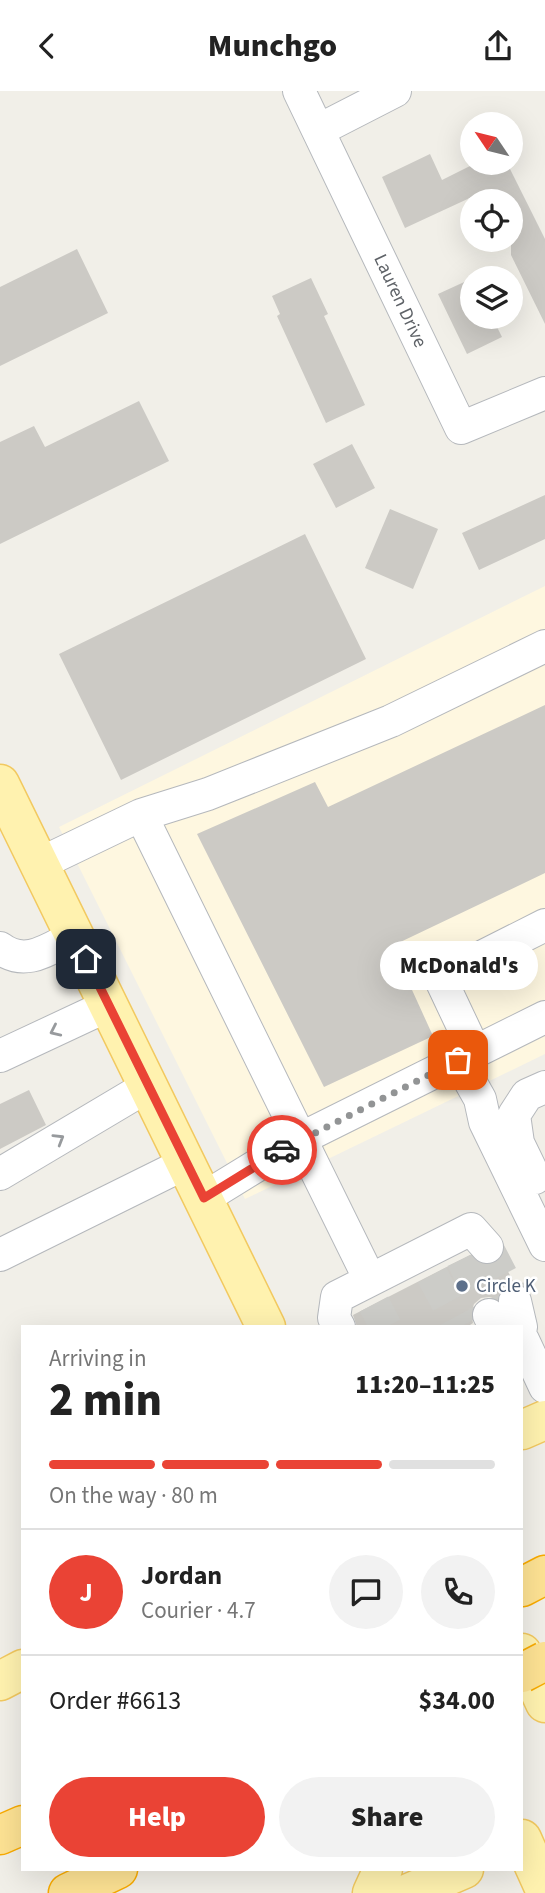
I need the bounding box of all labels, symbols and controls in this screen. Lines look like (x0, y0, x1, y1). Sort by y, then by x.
text: Munchgo (208, 23, 337, 69)
icon: back (28, 27, 66, 65)
icon: share (479, 27, 517, 65)
north arrow (460, 112, 523, 175)
map controls (460, 112, 523, 329)
button: locate (460, 189, 523, 252)
street label: Lauren Drive (367, 250, 433, 352)
button: layers (460, 266, 523, 329)
pin (56, 929, 116, 989)
icon: home (67, 940, 105, 978)
callout: McDonald's (379, 941, 537, 990)
text: McDonald's (400, 949, 518, 982)
one-way arrow (50, 1022, 62, 1036)
pin (428, 1030, 488, 1090)
icon: bag (439, 1041, 477, 1079)
courier (247, 1115, 317, 1185)
icon: car (263, 1131, 301, 1169)
one-way arrow (51, 1135, 64, 1148)
place label: Circle K (476, 1273, 536, 1300)
marker: Circle K (454, 1278, 470, 1294)
text: Arriving in (49, 1342, 147, 1375)
text: 11:20–11:25 (355, 1366, 495, 1403)
text: 2 min (49, 1368, 162, 1433)
text: On the way · 80 m (49, 1479, 218, 1512)
button: chat (329, 1555, 403, 1629)
button: phone (421, 1555, 495, 1629)
text: Jordan (141, 1557, 222, 1594)
text: J (79, 1574, 93, 1611)
text: Courier · 4.7 (141, 1594, 256, 1627)
text: Order #6613 (49, 1682, 181, 1719)
text: $34.00 (419, 1682, 495, 1719)
button: Help (49, 1777, 265, 1857)
button: Share (279, 1777, 495, 1857)

